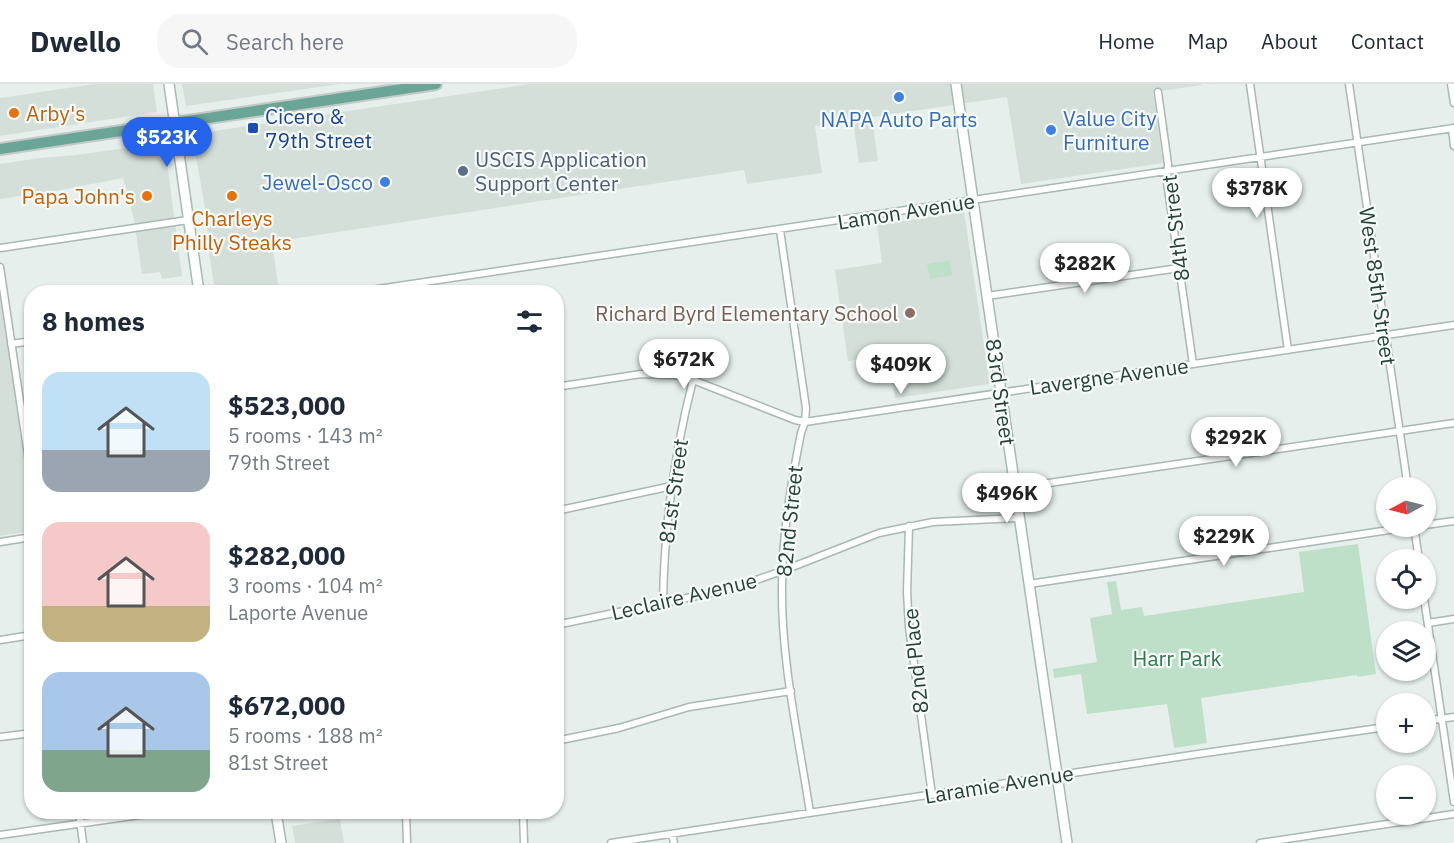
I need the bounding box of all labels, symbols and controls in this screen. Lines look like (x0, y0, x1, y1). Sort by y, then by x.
search box (157, 14, 577, 68)
text: Dwello (30, 23, 121, 60)
icon: search (178, 25, 211, 58)
text: Search here (226, 27, 344, 56)
text: Home (1098, 27, 1155, 55)
text: Map (1188, 27, 1228, 55)
text: About (1261, 27, 1318, 55)
text: Contact (1351, 27, 1424, 55)
marker: NAPA Auto Parts (892, 90, 906, 104)
place label: Arby's (26, 99, 85, 127)
place label: Cicero & 79th Street (265, 102, 372, 154)
place label: Value City Furniture (1063, 104, 1157, 156)
place label: NAPA Auto Parts (820, 105, 978, 133)
marker: Arby's (7, 106, 21, 120)
pin: $523K (125, 117, 209, 168)
marker: Cicero & 79th Street (246, 121, 260, 135)
text: $523K (136, 123, 198, 150)
marker: Value City Furniture (1044, 123, 1058, 137)
place label: USCIS Application Support Center (475, 145, 647, 197)
marker: USCIS Application Support Center (456, 164, 470, 178)
place label: Jewel-Osco (262, 168, 373, 196)
pin: $378K (1215, 168, 1299, 219)
street label: 84th Street (1155, 173, 1195, 283)
text: $378K (1226, 174, 1288, 201)
marker: Jewel-Osco (378, 175, 392, 189)
place label: Papa John's (22, 182, 135, 210)
street label: Lamon Avenue (835, 186, 977, 236)
marker: Papa John's (140, 189, 154, 203)
marker: Charleys Philly Steaks (225, 189, 239, 203)
place label: Charleys Philly Steaks (172, 204, 292, 256)
street label: West 85th Street (1353, 205, 1403, 367)
pin: $282K (1043, 243, 1127, 294)
text: $282K (1054, 249, 1116, 276)
place label: Richard Byrd Elementary School (595, 299, 898, 327)
text: 8 homes (42, 304, 145, 338)
icon: filters (513, 305, 546, 338)
marker: Richard Byrd Elementary School (903, 306, 917, 320)
street label: 83rd Street (980, 337, 1022, 447)
pin: $672K (642, 339, 726, 390)
pin: $409K (859, 344, 943, 395)
text: $672K (653, 345, 715, 372)
text: $409K (870, 350, 932, 377)
street label: Lavergne Avenue (1028, 351, 1190, 401)
text: $523,000 (228, 388, 345, 422)
icon: home (90, 396, 162, 468)
pin: $292K (1194, 417, 1278, 468)
text: 5 rooms · 143 m² (228, 422, 383, 449)
text: $292K (1205, 423, 1267, 450)
street label: 81st Street (652, 437, 694, 545)
text: 79th Street (228, 449, 330, 476)
street label: 82nd Street (769, 464, 809, 578)
pin: $496K (965, 473, 1049, 524)
north arrow (1376, 477, 1436, 537)
map controls (1376, 477, 1436, 825)
text: $496K (976, 479, 1038, 506)
pin: $229K (1182, 516, 1266, 567)
text: $229K (1193, 522, 1255, 549)
text: $282,000 (228, 538, 345, 572)
icon: home (90, 546, 162, 618)
button: locate (1376, 549, 1436, 609)
street label: Leclaire Avenue (608, 566, 760, 626)
text: 3 rooms · 104 m² (228, 572, 383, 599)
text: Laporte Avenue (228, 599, 368, 626)
street label: 82nd Place (896, 607, 934, 715)
button: layers (1376, 621, 1436, 681)
park label: Harr Park (1133, 644, 1221, 672)
text: $672,000 (228, 688, 345, 722)
button: + (1376, 693, 1436, 753)
icon: home (90, 696, 162, 768)
text: 5 rooms · 188 m² (228, 722, 383, 749)
text: 81st Street (228, 749, 328, 776)
street label: Laramie Avenue (922, 758, 1076, 810)
button: − (1376, 765, 1436, 825)

